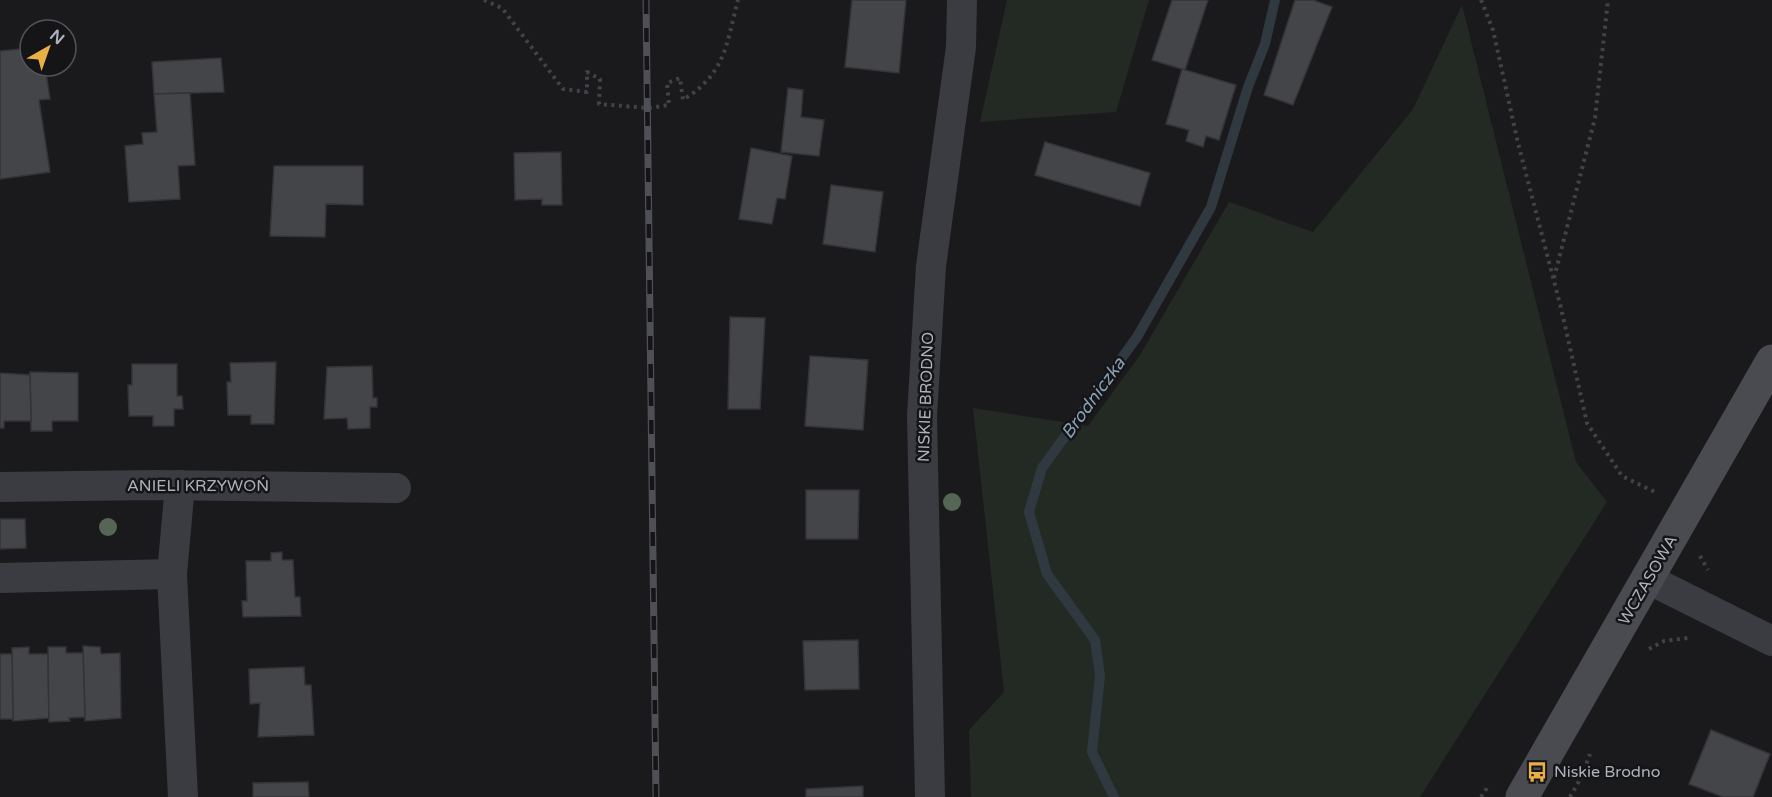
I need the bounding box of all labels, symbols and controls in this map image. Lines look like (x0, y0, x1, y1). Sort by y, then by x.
north arrow (18, 18, 78, 78)
text: N (46, 25, 68, 49)
street label: NISKIE BRODNO (914, 332, 938, 462)
water label: Brodniczka (1056, 352, 1130, 443)
street label: ANIELI KRZYWOŃ (127, 476, 269, 496)
street label: WCZASOWA (1614, 531, 1682, 628)
bus stop icon: Niskie Brodno (1525, 760, 1549, 784)
place label: Niskie Brodno (1554, 762, 1660, 782)

